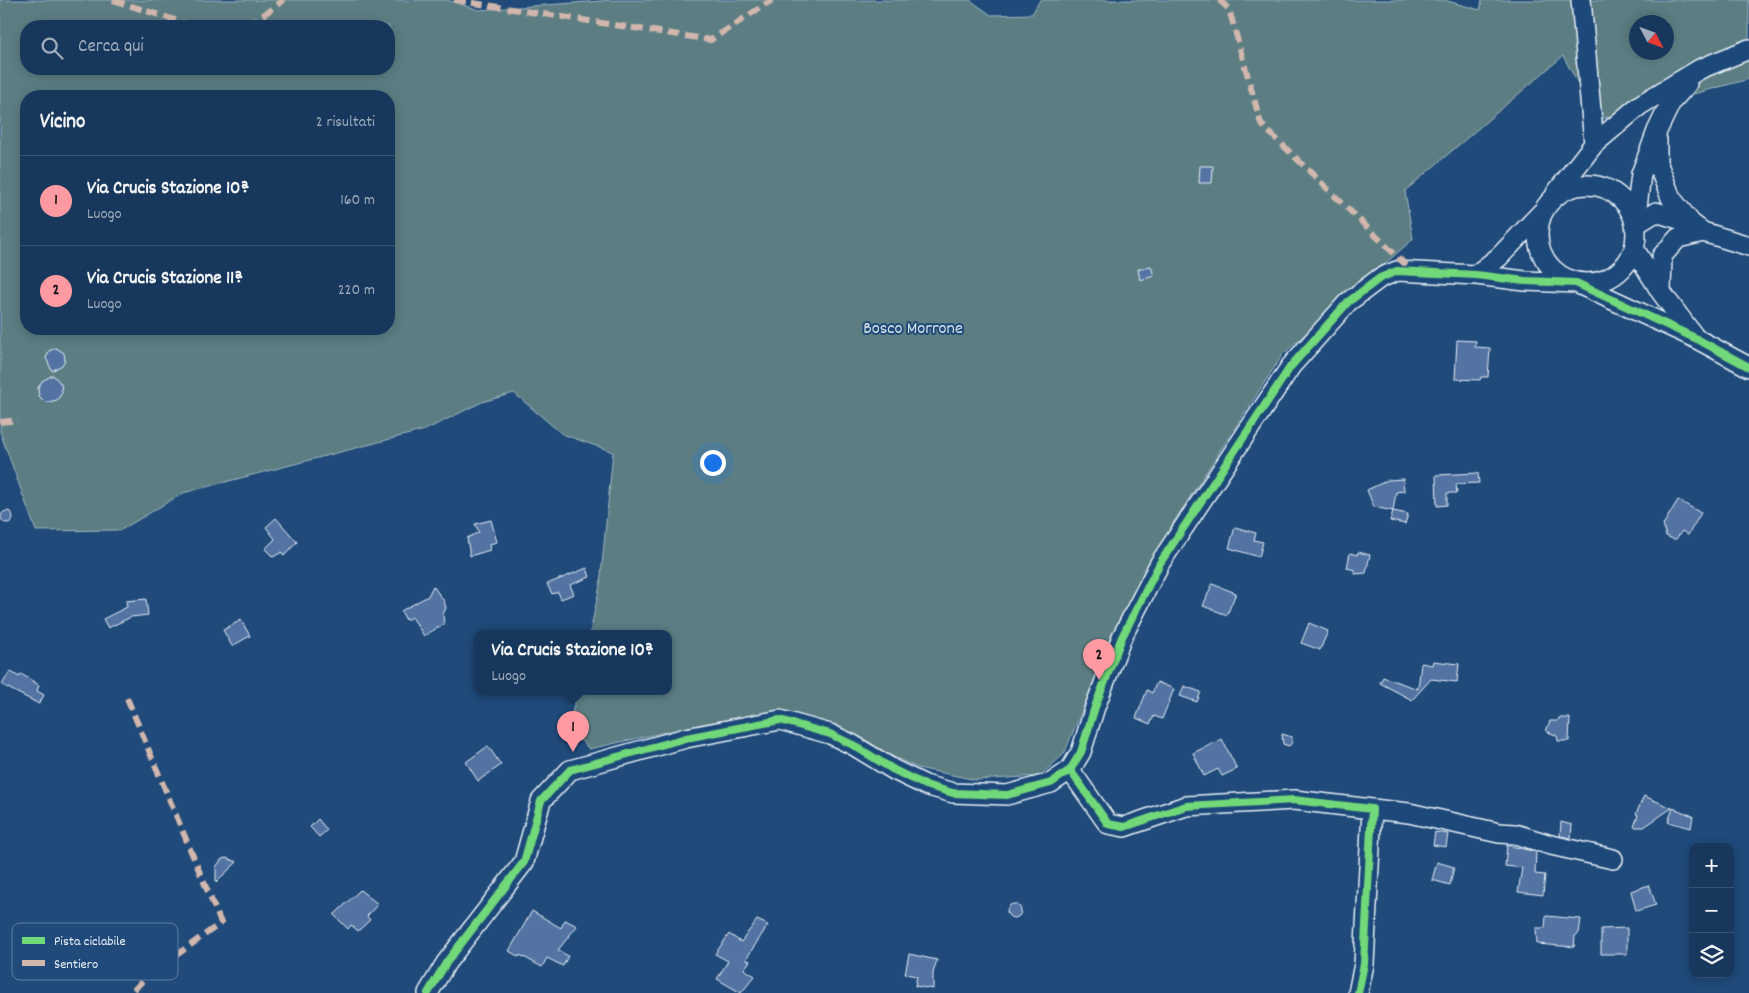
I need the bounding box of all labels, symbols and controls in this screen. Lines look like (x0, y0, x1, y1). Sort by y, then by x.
north arrow (1629, 15, 1674, 60)
search box (20, 20, 395, 75)
icon: search (38, 34, 66, 62)
text: Cerca qui (78, 34, 144, 61)
text: Vicino (40, 108, 85, 138)
text: 2 risultati (316, 111, 375, 134)
text: Via Crucis Stazione 10ª (87, 176, 250, 203)
text: 1 (54, 189, 58, 212)
text: 160 m (340, 189, 375, 212)
text: Luogo (87, 203, 122, 226)
text: Via Crucis Stazione 11ª (87, 266, 244, 293)
text: 2 (53, 279, 60, 302)
text: 220 m (338, 279, 375, 302)
text: Luogo (87, 293, 122, 316)
park label: Bosco Morrone (863, 317, 963, 342)
your location (700, 450, 726, 476)
popup (474, 630, 672, 695)
text: Via Crucis Stazione 10ª (491, 638, 655, 665)
pin: 2 (1083, 639, 1115, 680)
text: Luogo (491, 665, 526, 688)
pin: 1 (557, 711, 589, 752)
map controls (1689, 843, 1734, 978)
button: + (1689, 843, 1734, 888)
button: − (1689, 888, 1734, 933)
legend (12, 923, 178, 980)
text: Pista ciclabile (54, 932, 126, 952)
button: layers (1689, 933, 1734, 978)
text: Sentiero (54, 955, 98, 975)

